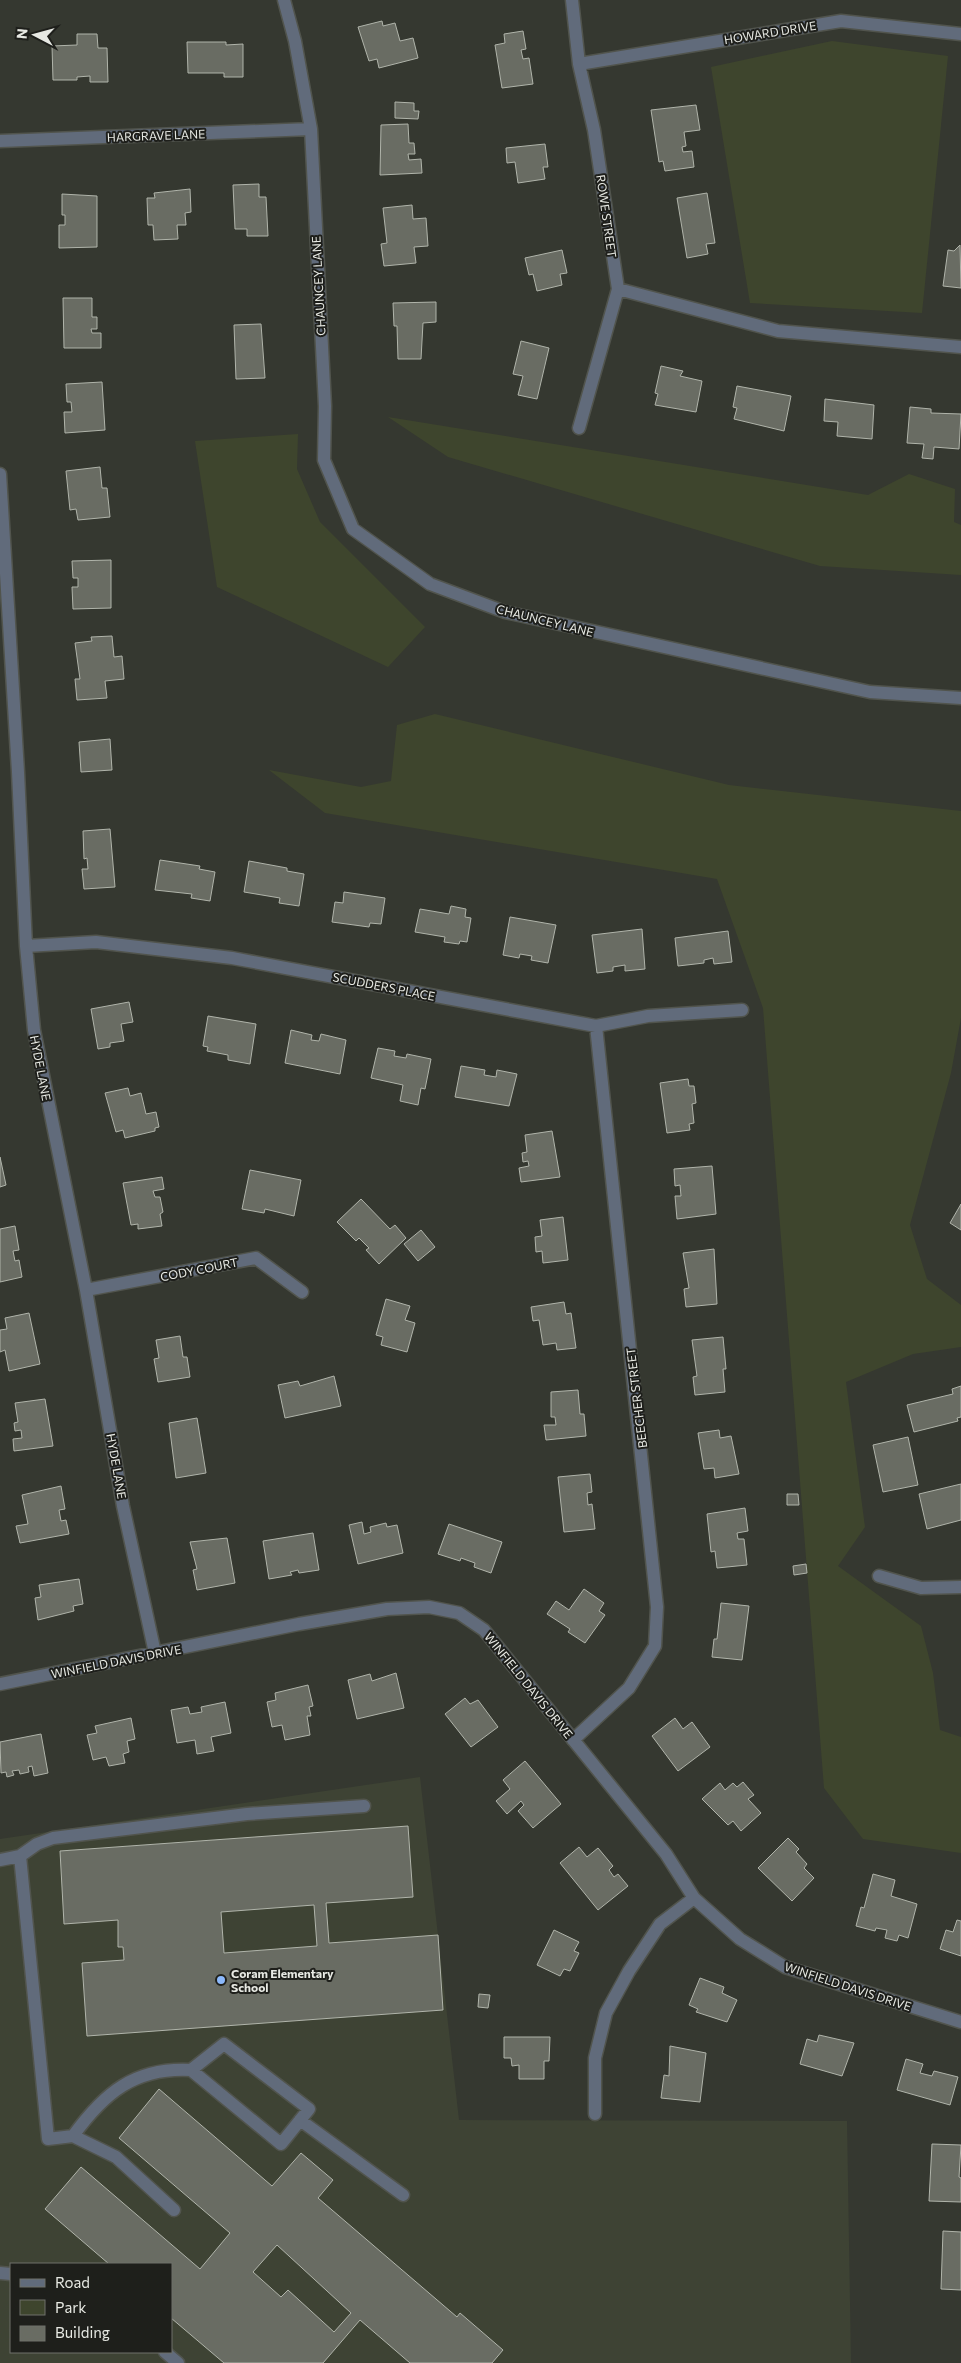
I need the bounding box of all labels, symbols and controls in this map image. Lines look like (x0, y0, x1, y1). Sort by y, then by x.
north arrow (10, 10, 60, 60)
street label: HOWARD DRIVE (723, 18, 817, 46)
text: N (13, 27, 31, 40)
street label: HARGRAVE LANE (107, 126, 205, 144)
street label: ROWE STREET (594, 174, 620, 259)
street label: CHAUNCEY LANE (308, 236, 328, 336)
street label: CHAUNCEY LANE (495, 601, 595, 639)
street label: SCUDDERS PLACE (332, 969, 436, 1003)
street label: HYDE LANE (28, 1034, 54, 1102)
street label: CODY COURT (159, 1255, 239, 1283)
street label: BEECHER STREET (623, 1347, 649, 1449)
street label: HYDE LANE (104, 1432, 130, 1500)
street label: WINFIELD DAVIS DRIVE (482, 1629, 576, 1741)
street label: WINFIELD DAVIS DRIVE (50, 1641, 182, 1681)
street label: WINFIELD DAVIS DRIVE (783, 1959, 913, 2013)
place label: Coram Elementary School (231, 1966, 334, 1994)
marker: Coram Elementary School (215, 1974, 227, 1986)
legend (10, 2263, 172, 2353)
text: Road (55, 2273, 90, 2291)
text: Park (55, 2298, 86, 2316)
text: Building (55, 2323, 110, 2341)

